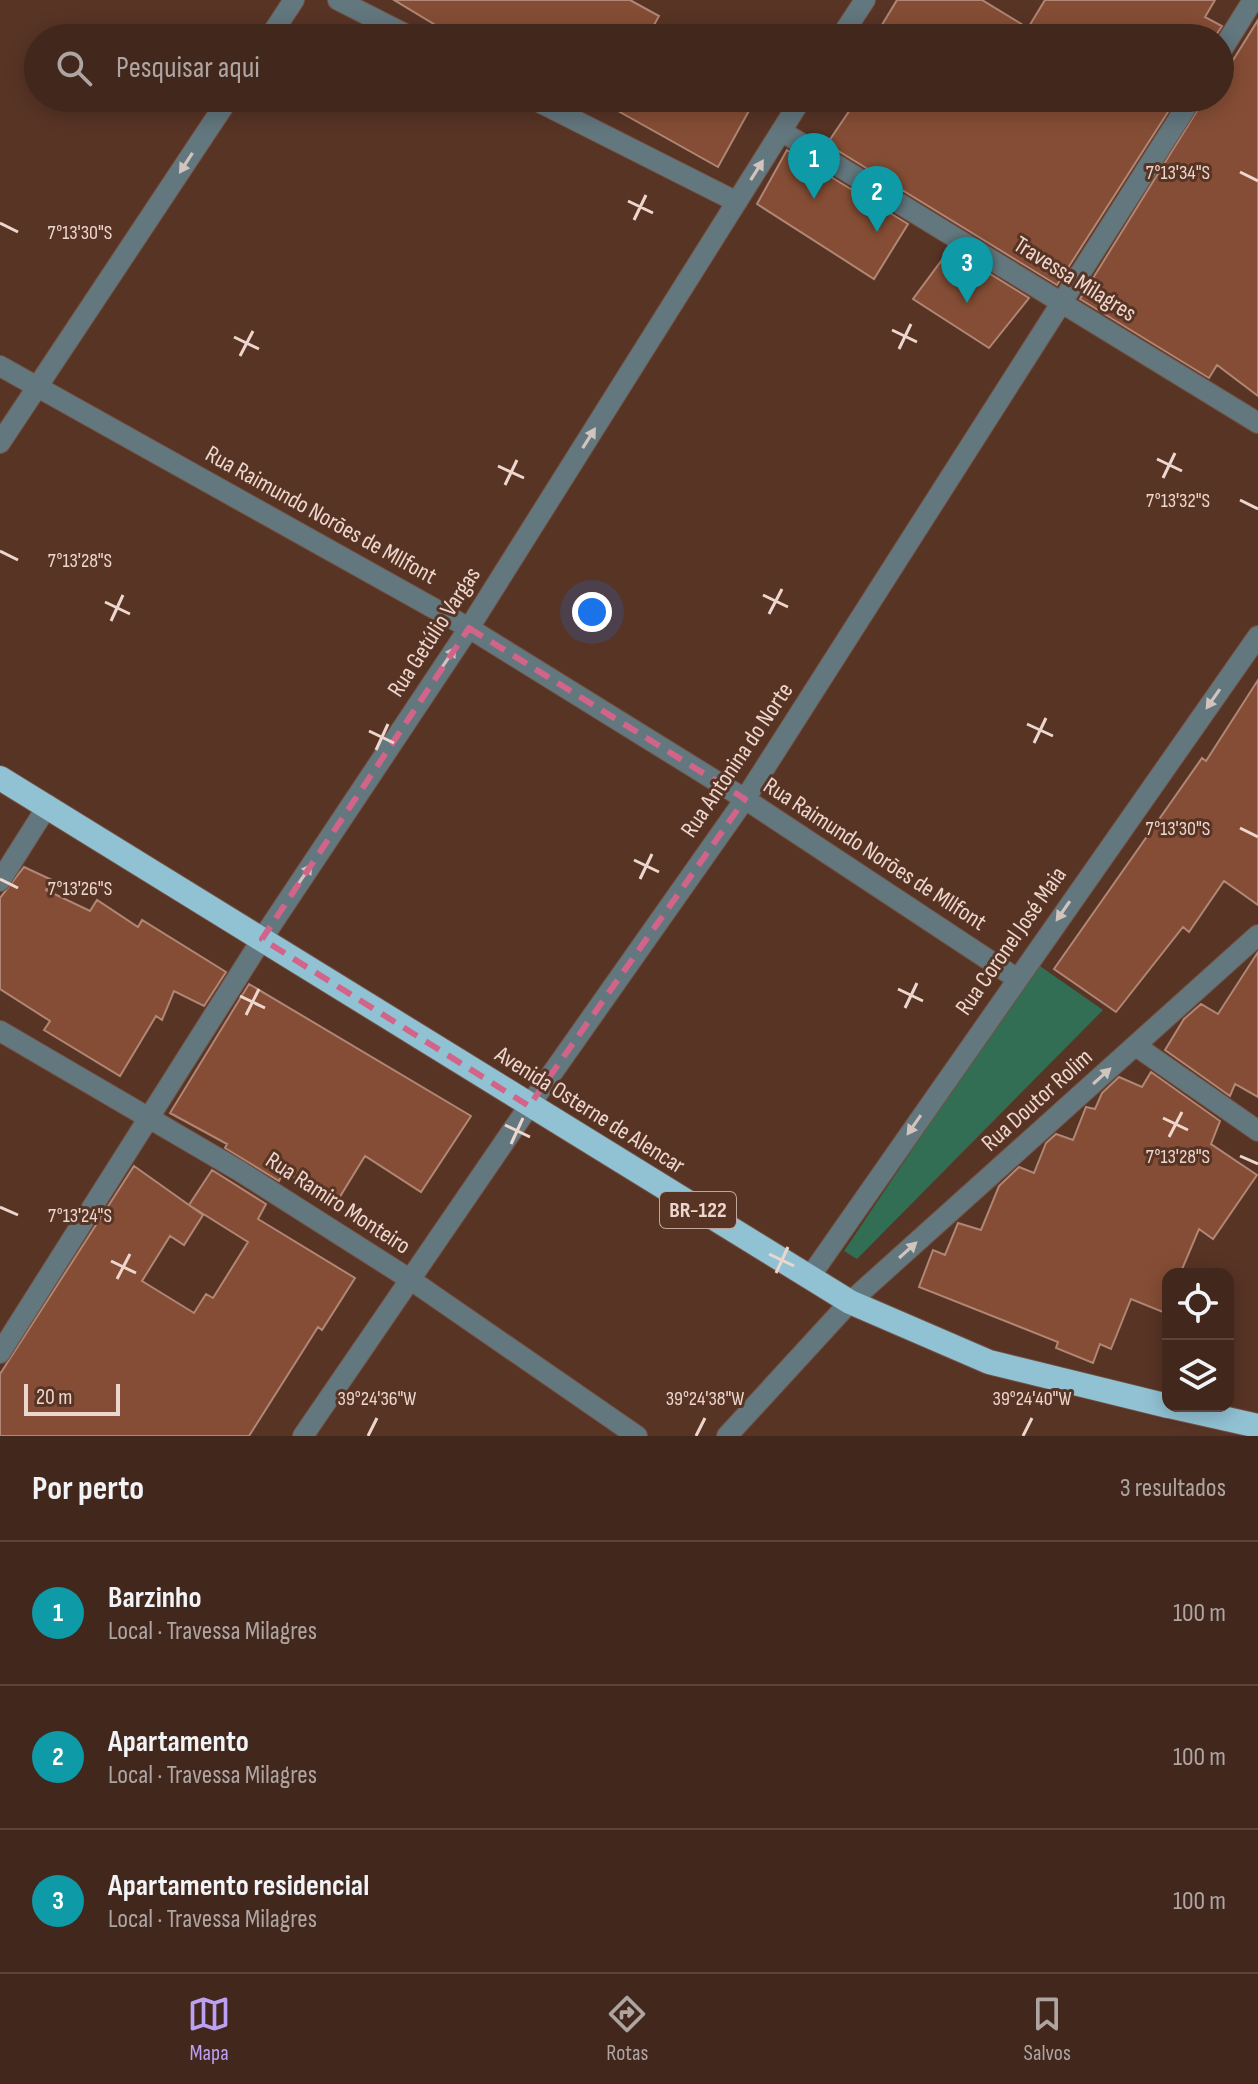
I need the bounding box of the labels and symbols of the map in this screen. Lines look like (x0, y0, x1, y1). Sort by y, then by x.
pin: 1 (788, 133, 840, 199)
one-way arrow (180, 152, 194, 174)
one-way arrow (749, 159, 763, 181)
text: 7°13'34"S (1146, 161, 1210, 185)
pin: 2 (851, 166, 903, 232)
text: 7°13'30"S (48, 221, 112, 245)
street label: Travessa Milagres (1008, 230, 1142, 328)
pin: 3 (941, 237, 993, 303)
one-way arrow (581, 427, 595, 449)
street label: Rua Raimundo Norões de MIlfont (200, 439, 442, 591)
text: 7°13'32"S (1146, 489, 1210, 513)
text: 7°13'28"S (48, 549, 112, 573)
street label: Rua Getúlio Vargas (381, 562, 487, 702)
your location (572, 592, 612, 632)
one-way arrow (442, 647, 457, 668)
street label: Rua Antonina do Norte (675, 677, 799, 843)
one-way arrow (1206, 689, 1221, 710)
street label: Rua Raimundo Norões de MIlfont (758, 771, 992, 937)
text: 7°13'30"S (1146, 817, 1210, 841)
street label: Rua Coronel José Maia (949, 861, 1073, 1021)
one-way arrow (297, 863, 312, 884)
text: 7°13'26"S (48, 877, 112, 901)
one-way arrow (1056, 901, 1071, 922)
street label: Avenida Osterne de Alencar (489, 1039, 690, 1180)
street label: Rua Doutor Rolim (976, 1043, 1098, 1157)
one-way arrow (1092, 1068, 1111, 1086)
one-way arrow (907, 1114, 922, 1136)
street label: Rua Ramiro Monteiro (260, 1145, 416, 1261)
text: 7°13'28"S (1146, 1145, 1210, 1169)
road number: BR-122 (660, 1192, 736, 1228)
text: 7°13'24"S (48, 1204, 112, 1228)
one-way arrow (898, 1242, 918, 1259)
scale bar (24, 1380, 120, 1416)
text: 39°24'36"W (338, 1387, 416, 1411)
text: 39°24'38"W (666, 1387, 744, 1411)
text: 39°24'40"W (993, 1387, 1071, 1411)

